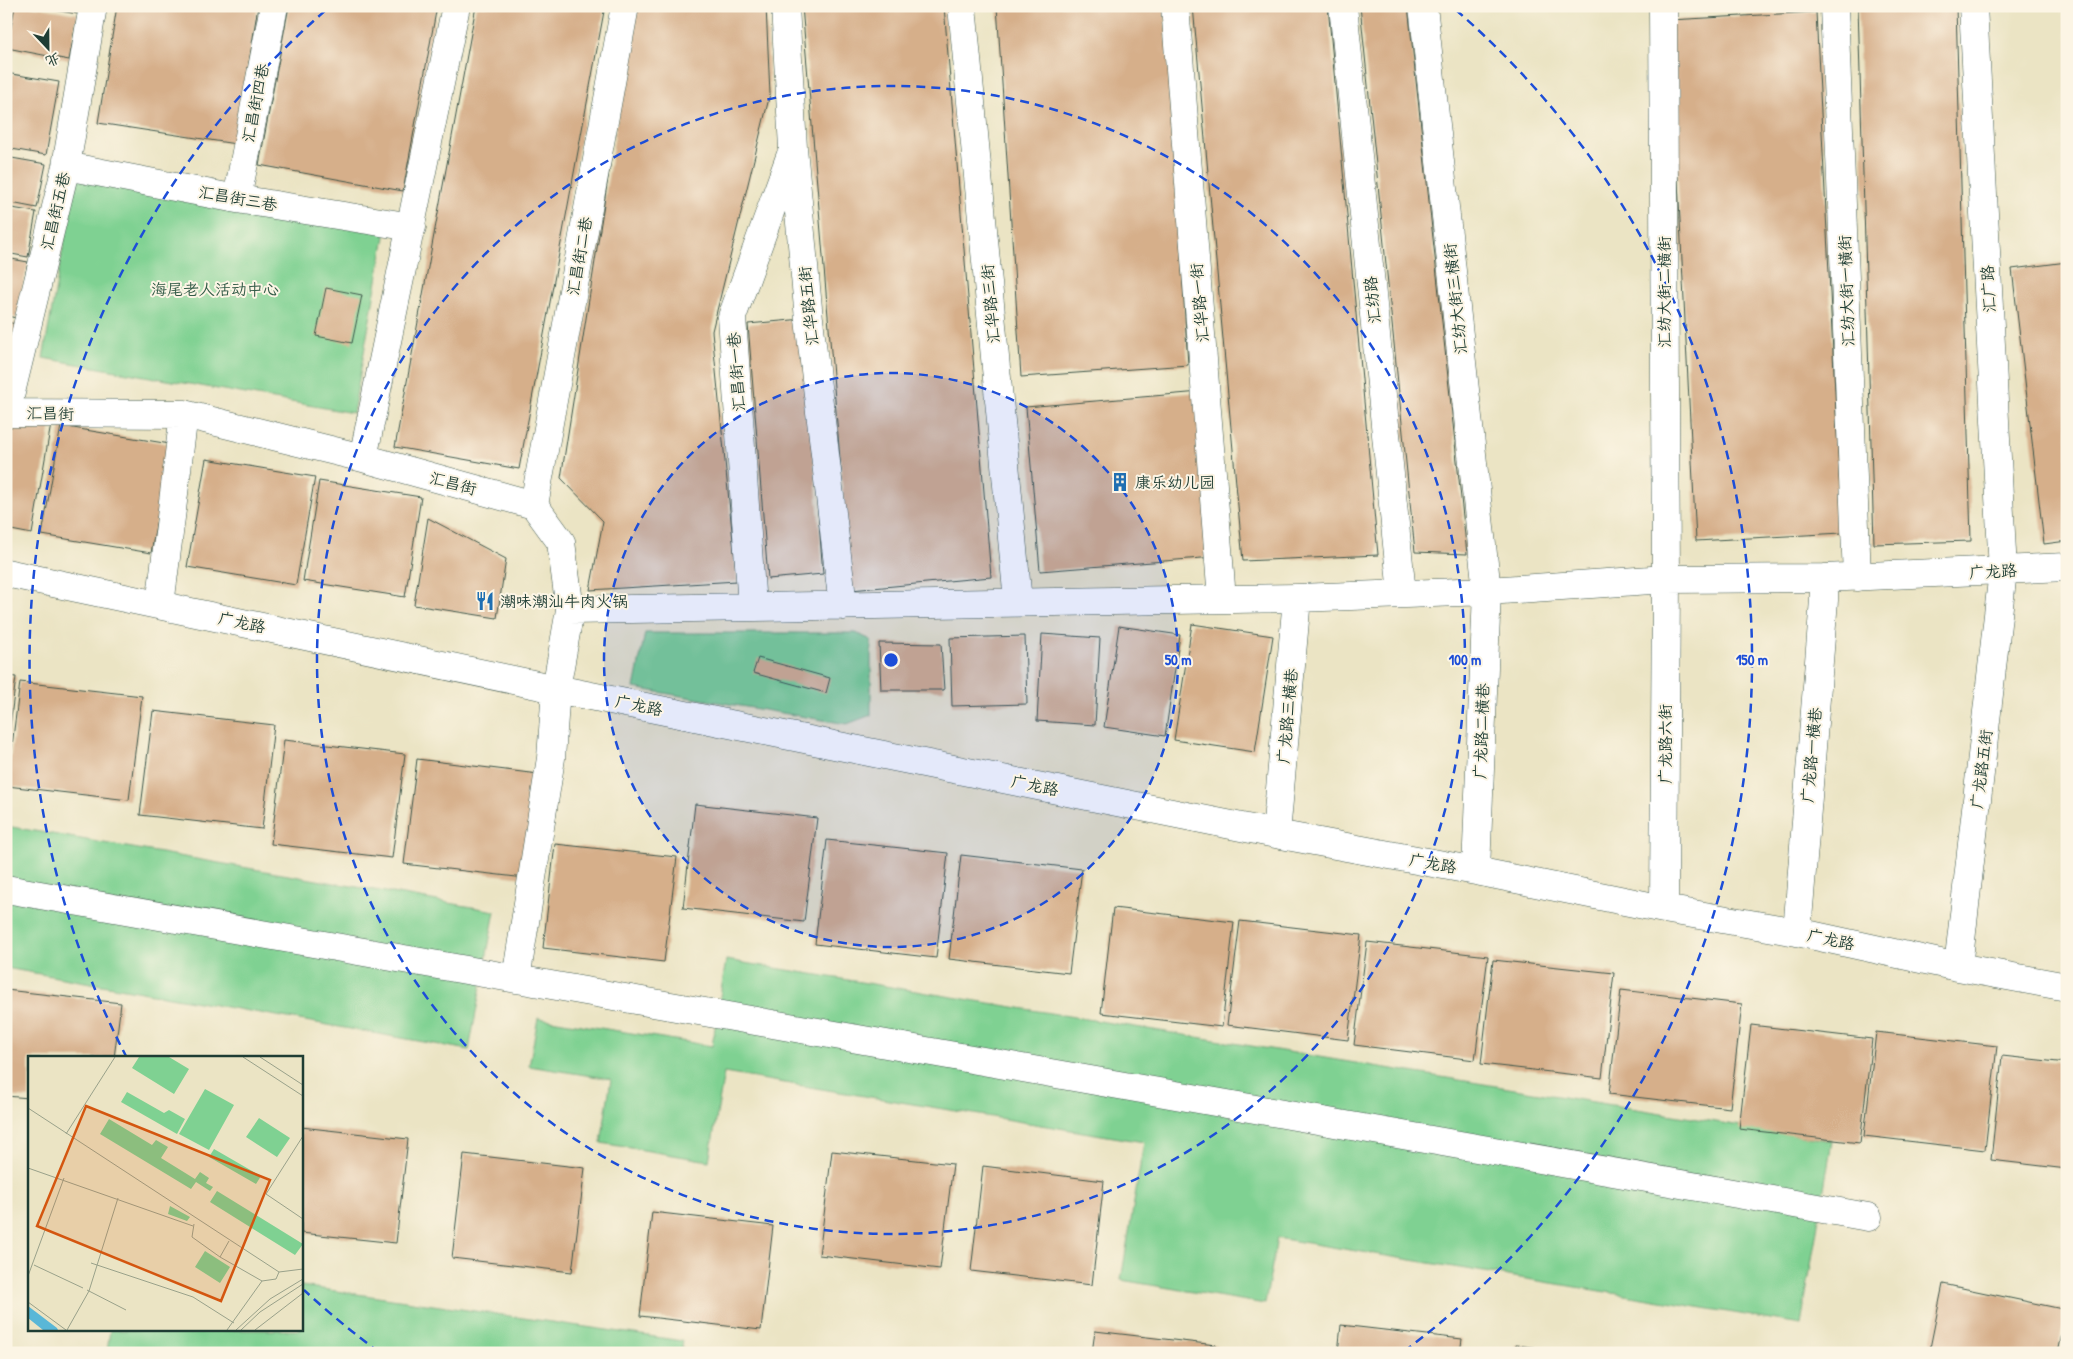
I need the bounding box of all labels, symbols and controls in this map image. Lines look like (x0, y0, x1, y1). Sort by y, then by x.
north arrow (22, 22, 72, 72)
text: 北 (43, 49, 63, 72)
street label: 汇昌街四巷 (237, 62, 273, 144)
street label: 汇昌街五巷 (35, 170, 75, 252)
street label: 汇昌街三巷 (197, 180, 279, 216)
street label: 汇昌街二巷 (561, 215, 597, 297)
street label: 汇纺大街一横街 (1833, 235, 1859, 347)
street label: 汇纺大街二横街 (1653, 236, 1675, 348)
street label: 汇纺大街三横街 (1438, 242, 1472, 356)
street label: 汇华路一街 (1185, 262, 1213, 344)
street label: 汇华路三街 (976, 263, 1004, 345)
street label: 汇广路 (1976, 264, 2000, 314)
street label: 汇华路五街 (793, 265, 823, 347)
street label: 汇纺路 (1359, 275, 1385, 325)
park label: 海尾老人活动中心 (151, 278, 279, 300)
street label: 汇昌街一巷 (722, 331, 750, 413)
street label: 汇昌街 (26, 402, 74, 424)
street label: 汇昌街 (427, 466, 479, 500)
building icon: 康乐幼儿园 (1109, 471, 1131, 493)
place label: 康乐幼儿园 (1135, 471, 1215, 493)
street label: 广龙路 (1968, 559, 2018, 583)
restaurant icon: 潮味潮汕牛肉火锅 (474, 590, 496, 612)
place label: 潮味潮汕牛肉火锅 (500, 590, 628, 612)
street label: 广龙路 (216, 606, 268, 638)
text: 50 m (1165, 649, 1191, 670)
text: 100 m (1449, 649, 1481, 670)
text: 150 m (1736, 649, 1768, 670)
centre of rings (882, 651, 900, 669)
street label: 广龙路三横巷 (1272, 667, 1302, 765)
street label: 广龙路二横巷 (1468, 683, 1494, 779)
street label: 广龙路 (613, 690, 665, 720)
street label: 广龙路六街 (1654, 704, 1676, 784)
street label: 广龙路一横巷 (1796, 706, 1826, 804)
street label: 广龙路五街 (1965, 728, 1997, 810)
street label: 广龙路 (1009, 770, 1061, 800)
street label: 广龙路 (1407, 848, 1459, 878)
street label: 广龙路 (1805, 923, 1857, 955)
inset map (28, 1056, 302, 1332)

